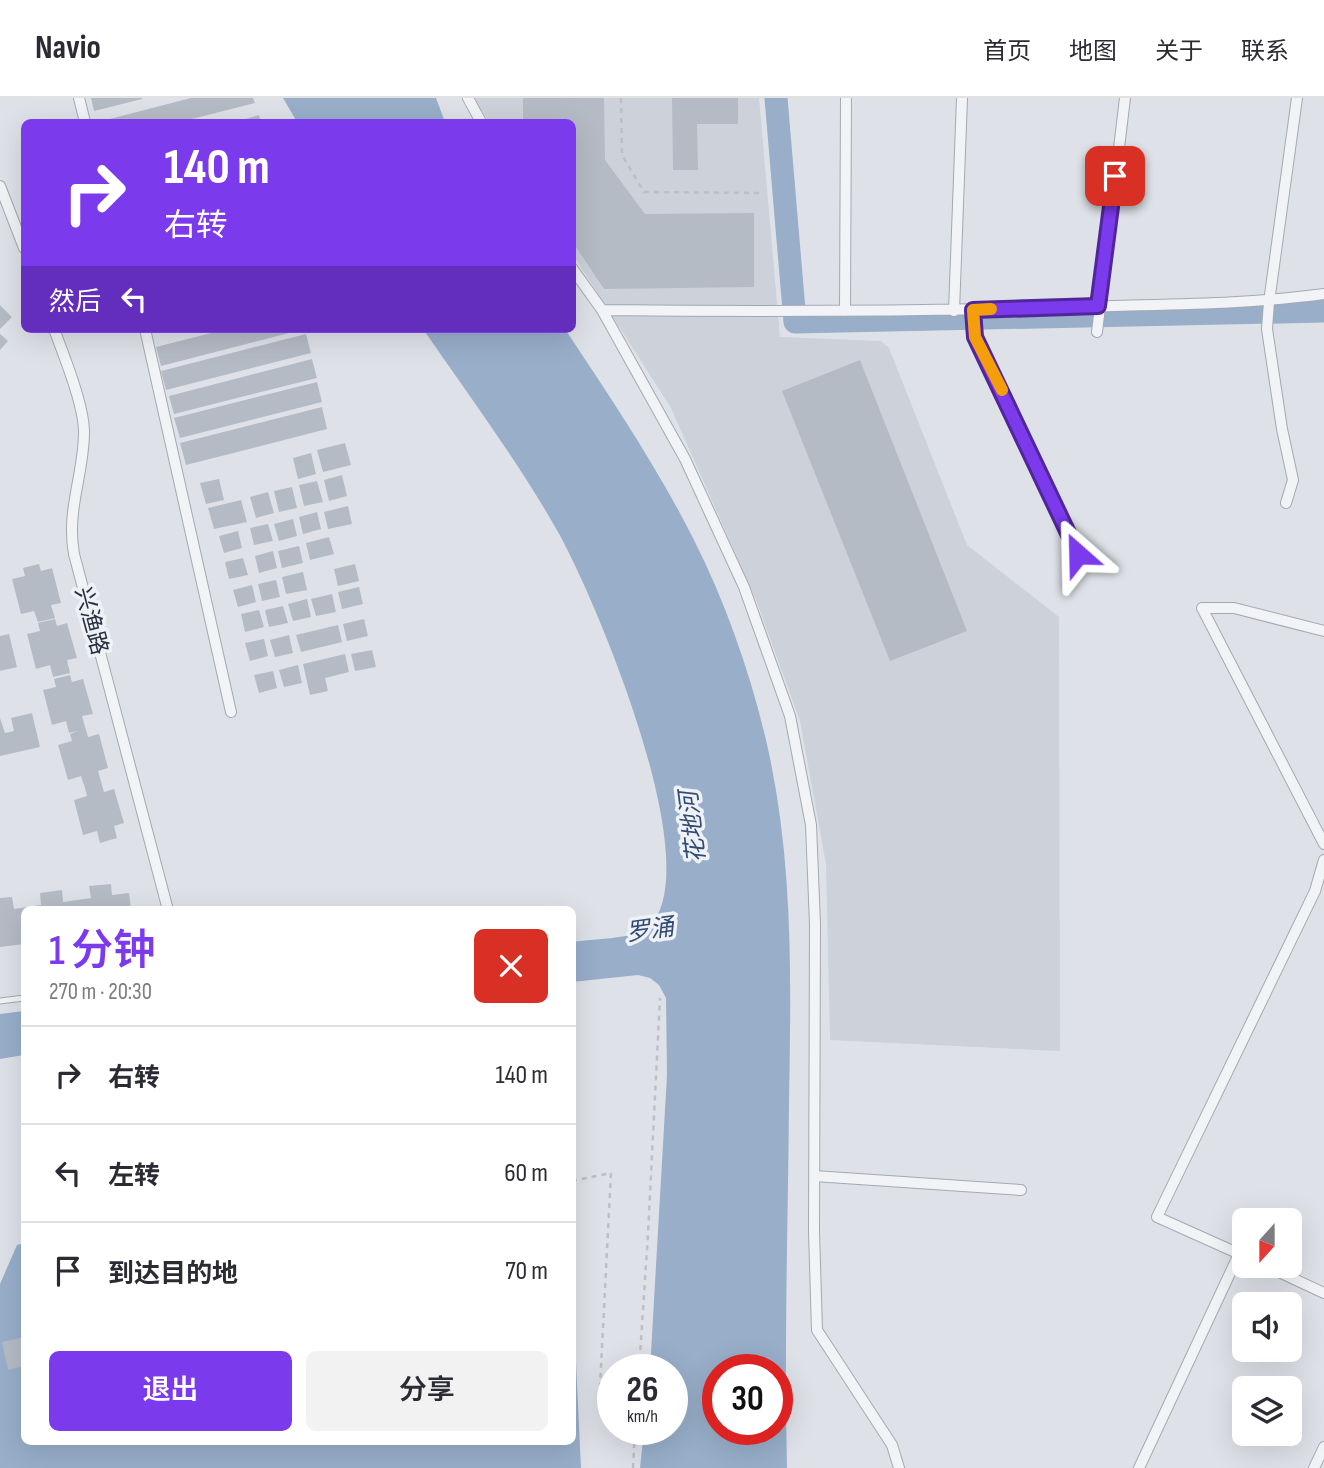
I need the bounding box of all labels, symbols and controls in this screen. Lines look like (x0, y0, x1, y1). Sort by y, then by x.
text: Navio (35, 28, 101, 68)
text: 首页 (983, 37, 1031, 66)
text: 地图 (1069, 37, 1117, 66)
text: 关于 (1155, 37, 1203, 66)
text: 联系 (1241, 37, 1289, 66)
text: 140 m (164, 139, 270, 198)
pin (1085, 146, 1145, 206)
icon: right (49, 147, 140, 238)
icon: arrive (1096, 157, 1134, 195)
text: 右转 (164, 207, 228, 246)
icon: left (115, 280, 153, 318)
text: 然后 (49, 287, 101, 318)
position arrow (1041, 517, 1115, 591)
street label: 兴渔路 (69, 584, 113, 658)
water label: 花地河 (674, 786, 712, 864)
water label: 罗涌 (624, 912, 679, 948)
text: 1 分钟 (49, 926, 155, 977)
button: close (474, 929, 548, 1003)
text: 270 m · 20:30 (49, 978, 152, 1006)
icon: right (49, 1056, 87, 1094)
text: 140 m (496, 1060, 548, 1091)
text: 右转 (108, 1063, 160, 1094)
icon: left (49, 1154, 87, 1192)
text: 60 m (504, 1158, 548, 1189)
text: 左转 (108, 1161, 160, 1192)
north arrow (1232, 1208, 1302, 1278)
map controls (1232, 1208, 1302, 1446)
icon: arrive (49, 1252, 87, 1290)
text: 70 m (505, 1256, 548, 1287)
text: 到达目的地 (108, 1259, 238, 1290)
button: sound (1232, 1292, 1302, 1362)
button: 退出 (49, 1351, 292, 1431)
button: 分享 (306, 1351, 548, 1431)
speed limit sign: 30 (702, 1354, 793, 1445)
text: 26 (627, 1369, 658, 1412)
button: layers (1232, 1376, 1302, 1446)
text: km/h (627, 1406, 658, 1427)

